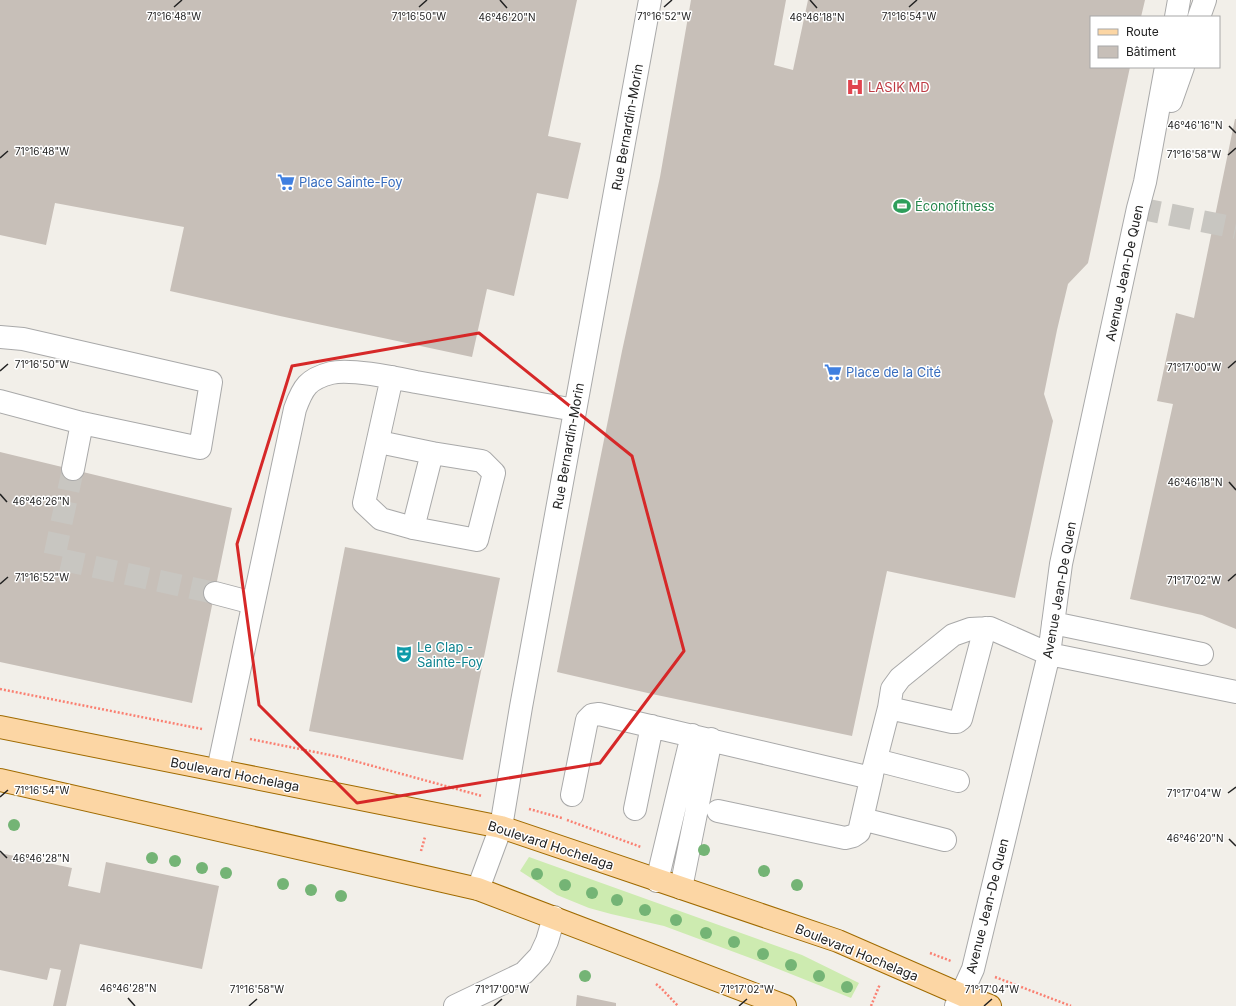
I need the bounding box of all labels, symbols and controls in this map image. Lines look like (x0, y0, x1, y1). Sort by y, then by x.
text: 71°16'48"W (147, 10, 201, 22)
text: 71°16'50"W (392, 10, 446, 22)
text: 71°16'52"W (637, 10, 691, 22)
text: 71°16'54"W (882, 10, 936, 22)
text: 46°46'20"N (478, 11, 536, 23)
text: 46°46'18"N (790, 11, 844, 23)
legend (1090, 16, 1220, 68)
text: Route (1126, 24, 1159, 39)
text: Bâtiment (1126, 44, 1176, 59)
street label: Rue Bernardin-Morin (608, 62, 646, 192)
hospital icon: LASIK MD (845, 77, 865, 97)
place label: LASIK MD (868, 79, 930, 95)
text: 46°46'16"N (1168, 119, 1222, 131)
text: 71°16'48"W (15, 145, 69, 157)
text: 71°16'58"W (1167, 148, 1221, 160)
supermarket icon: Place Sainte-Foy (276, 172, 296, 192)
place label: Place Sainte-Foy (299, 174, 403, 190)
sports icon: Éconofitness (892, 196, 912, 216)
place label: Éconofitness (915, 198, 995, 214)
street label: Avenue Jean-De Quen (1102, 203, 1146, 343)
text: 71°16'50"W (15, 358, 69, 370)
text: 71°17'00"W (1167, 361, 1221, 373)
supermarket icon: Place de la Cité (823, 362, 843, 382)
place label: Place de la Cité (846, 364, 941, 380)
street label: Rue Bernardin-Morin (549, 381, 587, 511)
text: 46°46'18"N (1168, 476, 1222, 488)
text: 46°46'26"N (13, 495, 69, 507)
street label: Avenue Jean-De Quen (1039, 520, 1079, 660)
text: 71°16'52"W (15, 571, 69, 583)
text: 71°17'02"W (1167, 574, 1221, 586)
place label: Le Clap - Sainte-Foy (417, 639, 483, 670)
theatre icon: Le Clap - Sainte-Foy (394, 644, 414, 664)
street label: Boulevard Hochelaga (169, 754, 301, 794)
text: 71°16'54"W (15, 784, 69, 796)
text: 71°17'04"W (1167, 787, 1221, 799)
street label: Boulevard Hochelaga (486, 817, 616, 873)
text: 46°46'20"N (1166, 832, 1224, 844)
street label: Avenue Jean-De Quen (962, 837, 1012, 975)
text: 46°46'28"N (13, 852, 69, 864)
street label: Boulevard Hochelaga (793, 920, 921, 984)
text: 46°46'28"N (100, 982, 156, 994)
text: 71°16'58"W (230, 983, 284, 995)
text: 71°17'00"W (475, 983, 529, 995)
text: 71°17'02"W (720, 983, 774, 995)
text: 71°17'04"W (965, 983, 1019, 995)

